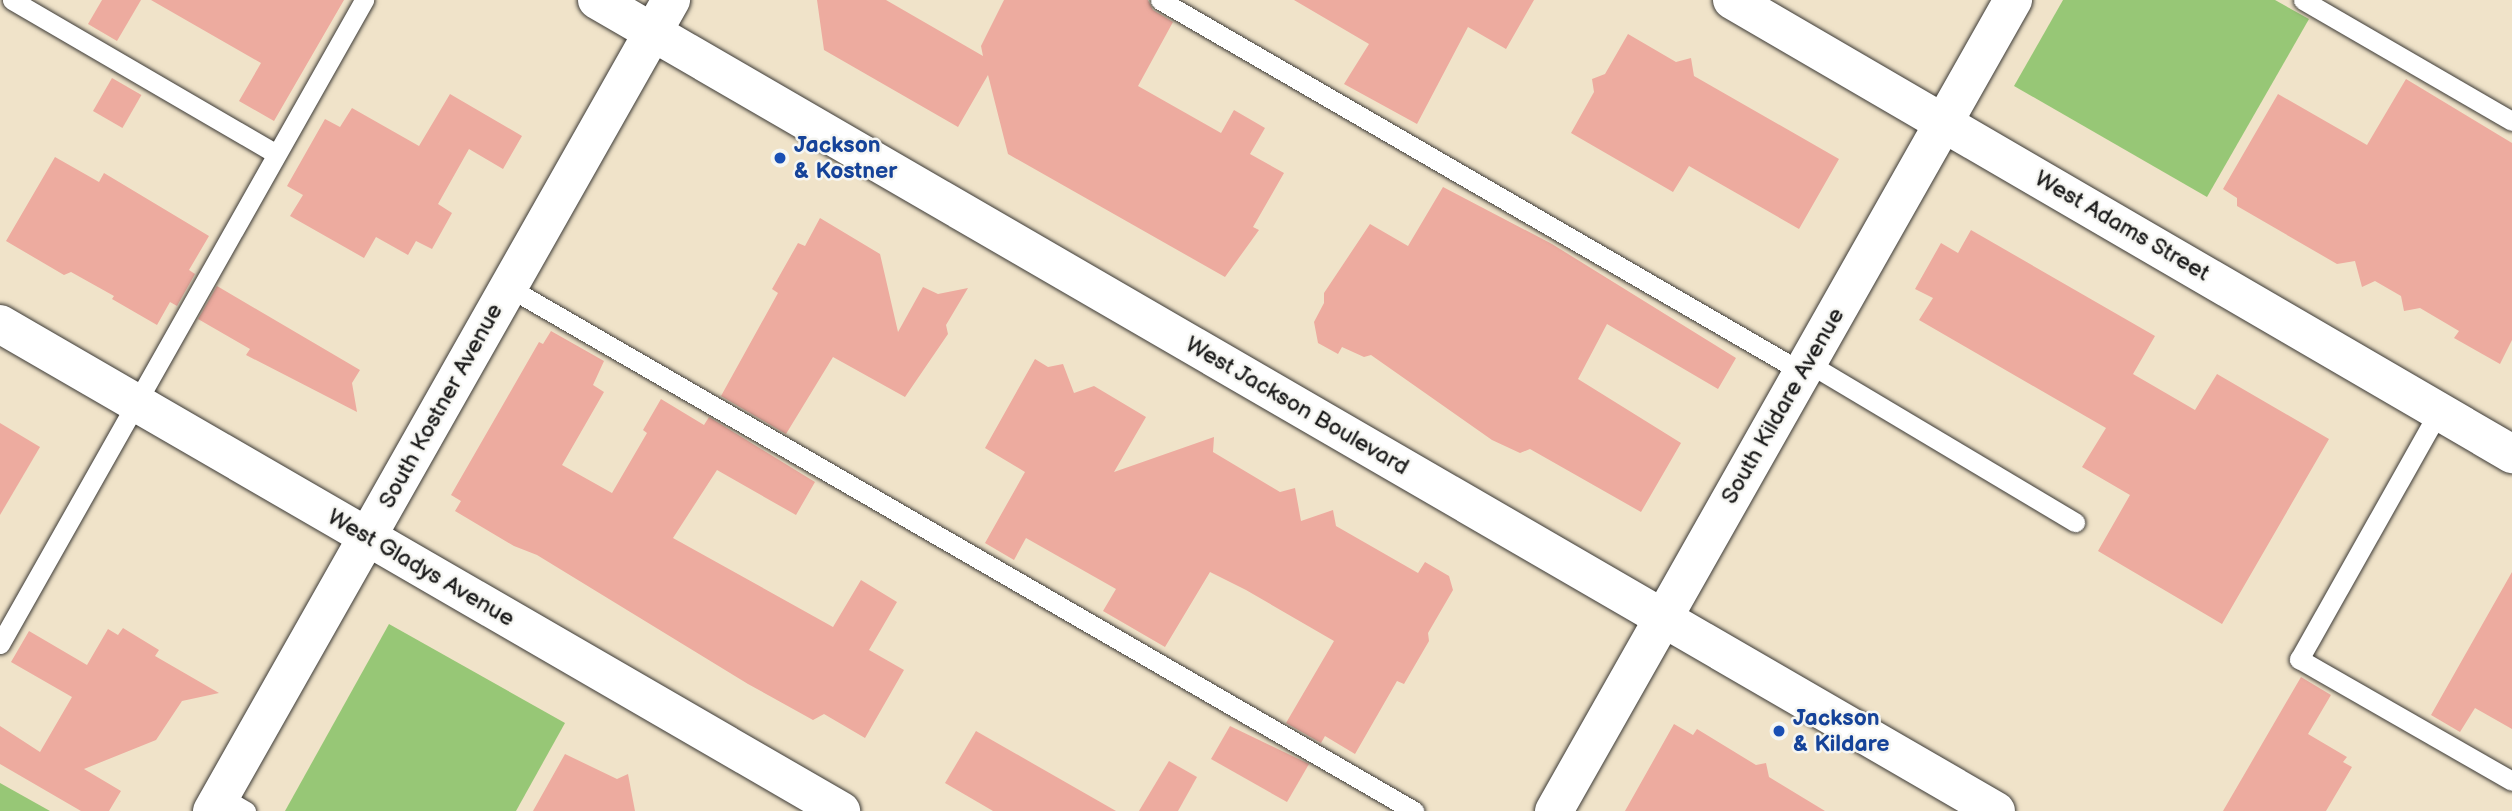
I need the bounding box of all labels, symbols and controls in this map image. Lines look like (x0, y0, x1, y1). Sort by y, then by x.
place label: Jackson & Kostner (794, 131, 897, 185)
marker: Jackson & Kostner (772, 150, 788, 166)
street label: West Adams Street (2030, 165, 2214, 287)
street label: South Kostner Avenue (373, 299, 509, 513)
street label: South Kildare Avenue (1716, 303, 1850, 509)
street label: West Jackson Boulevard (1180, 330, 1414, 482)
street label: West Gladys Avenue (323, 503, 519, 633)
place label: Jackson & Kildare (1793, 704, 1890, 758)
marker: Jackson & Kildare (1771, 723, 1787, 739)

